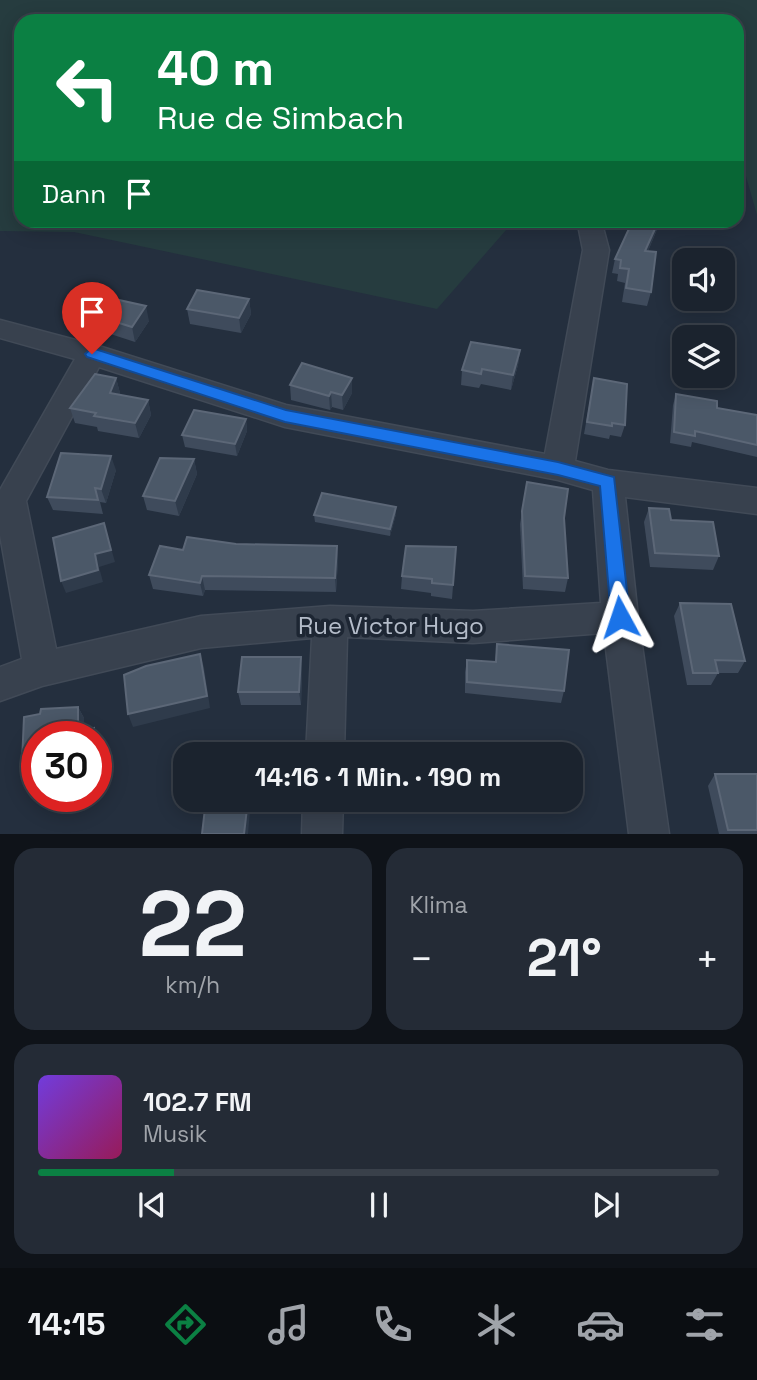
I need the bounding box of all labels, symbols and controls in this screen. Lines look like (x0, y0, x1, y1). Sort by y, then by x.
text: 40 m (157, 37, 274, 99)
icon: left (42, 42, 133, 133)
text: Rue de Simbach (157, 98, 404, 138)
icon: arrive (120, 175, 158, 213)
text: Dann (42, 177, 106, 211)
map controls (672, 248, 735, 388)
button: sound (672, 248, 735, 311)
pin (62, 282, 122, 354)
icon: arrive (73, 293, 111, 331)
button: layers (672, 325, 735, 388)
position arrow (583, 580, 657, 654)
street label: Rue Victor Hugo (298, 610, 484, 641)
speed limit sign: 30 (21, 721, 112, 812)
text: 14:16 · 1 Min. · 190 m (255, 760, 501, 794)
text: 22 (139, 866, 247, 983)
text: Klima (410, 890, 468, 920)
text: 21° (527, 925, 602, 991)
text: − (410, 935, 433, 983)
text: + (695, 935, 719, 983)
text: km/h (165, 970, 220, 1000)
text: 102.7 FM (143, 1085, 252, 1119)
text: Musik (143, 1119, 207, 1149)
icon: previous (133, 1186, 171, 1224)
icon: pause (360, 1186, 398, 1224)
icon: next (587, 1186, 625, 1224)
icon: directions (161, 1300, 210, 1349)
icon: music (264, 1300, 313, 1349)
icon: phone (368, 1300, 417, 1349)
icon: climate (472, 1300, 521, 1349)
icon: car (576, 1300, 625, 1349)
icon: filters (680, 1300, 729, 1349)
text: 14:15 (27, 1304, 106, 1344)

